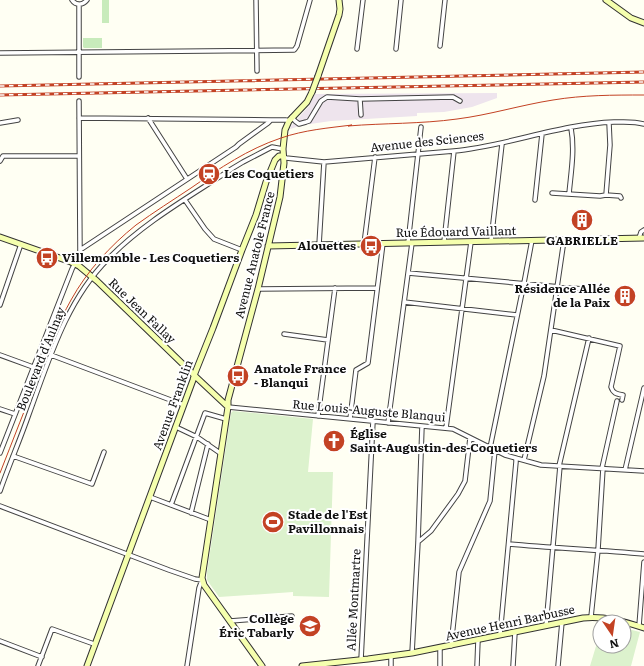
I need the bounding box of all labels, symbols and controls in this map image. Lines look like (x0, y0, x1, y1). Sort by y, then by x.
street label: Avenue des Sciences (369, 126, 485, 156)
station icon: Les Coquetiers (196, 161, 222, 187)
place label: Les Coquetiers (224, 164, 314, 182)
street label: Avenue Anatole France (230, 189, 279, 320)
building icon: GABRIELLE (569, 207, 595, 233)
street label: Rue Édouard Vaillant (395, 221, 517, 241)
place label: GABRIELLE (546, 231, 618, 249)
bus stop icon: Alouettes (358, 233, 384, 259)
place label: Alouettes (298, 236, 356, 254)
bus stop icon: Villemomble - Les Coquetiers (34, 245, 60, 271)
place label: Villemomble - Les Coquetiers (62, 248, 239, 266)
street label: Rue Jean Fallay (105, 273, 181, 347)
place label: Résidence Allée de la Paix (515, 279, 611, 311)
building icon: Résidence Allée de la Paix (612, 283, 638, 309)
street label: Boulevard d'Aulnay (11, 304, 69, 413)
street label: Avenue Franklin (147, 357, 197, 452)
place label: Anatole France - Blanqui (254, 359, 346, 391)
bus stop icon: Anatole France - Blanqui (225, 363, 251, 389)
street label: Rue Louis-Auguste Blanqui (292, 394, 446, 426)
place label: Église Saint-Augustin-des-Coquetiers (350, 424, 537, 456)
church icon: Église Saint-Augustin-des-Coquetiers (321, 428, 347, 454)
place label: Stade de l'Est Pavillonnais (288, 505, 369, 537)
sports icon: Stade de l'Est Pavillonnais (260, 509, 286, 535)
street label: Allée Montmartre (341, 548, 365, 652)
street label: Avenue Henri Barbusse (443, 599, 576, 645)
place label: Collège Éric Tabarly (219, 609, 295, 641)
school or university icon: Collège Éric Tabarly (297, 613, 323, 639)
north arrow (592, 614, 632, 654)
text: N (608, 636, 621, 654)

